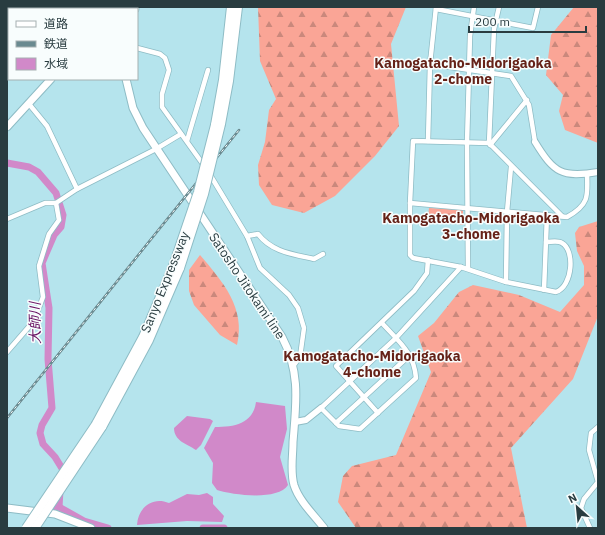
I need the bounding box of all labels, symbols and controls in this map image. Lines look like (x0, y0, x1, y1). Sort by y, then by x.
legend (8, 8, 138, 80)
scale bar (469, 8, 586, 34)
text: 200 m (475, 14, 510, 29)
text: 道路 (44, 16, 68, 31)
text: 鉄道 (44, 36, 68, 51)
district label: Kamogatacho-Midorigaoka 2-chome (374, 54, 552, 88)
text: 水域 (44, 56, 68, 71)
district label: Kamogatacho-Midorigaoka 3-chome (382, 209, 560, 243)
street label: Sanyo Expressway (137, 228, 193, 335)
street label: Satosho Jitokami line (205, 230, 289, 342)
water label: 大師川 (26, 300, 44, 344)
district label: Kamogatacho-Midorigaoka 4-chome (283, 347, 461, 381)
north arrow (557, 487, 597, 527)
text: N (566, 490, 579, 506)

